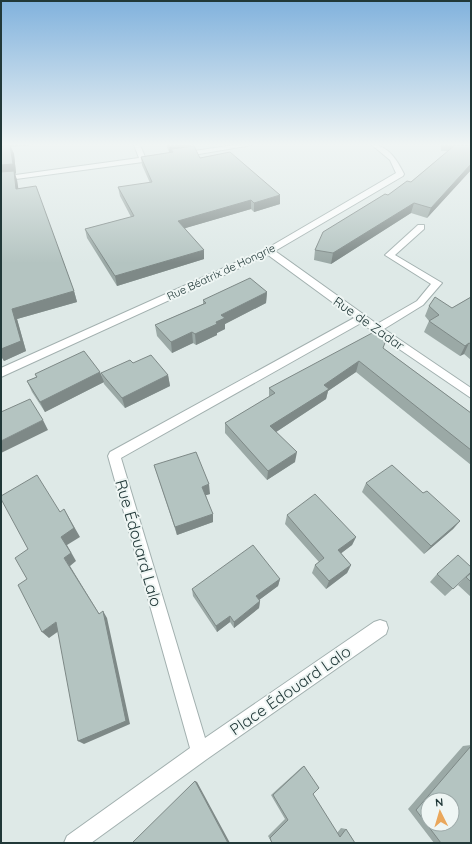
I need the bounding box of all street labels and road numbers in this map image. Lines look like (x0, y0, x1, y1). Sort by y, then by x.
street label: Rue Béatrix de Hongrie (165, 241, 277, 303)
street label: Rue de Zadar (331, 293, 407, 353)
street label: Rue Édouard Lalo (111, 477, 167, 609)
street label: Place Édouard Lalo (226, 641, 354, 739)

